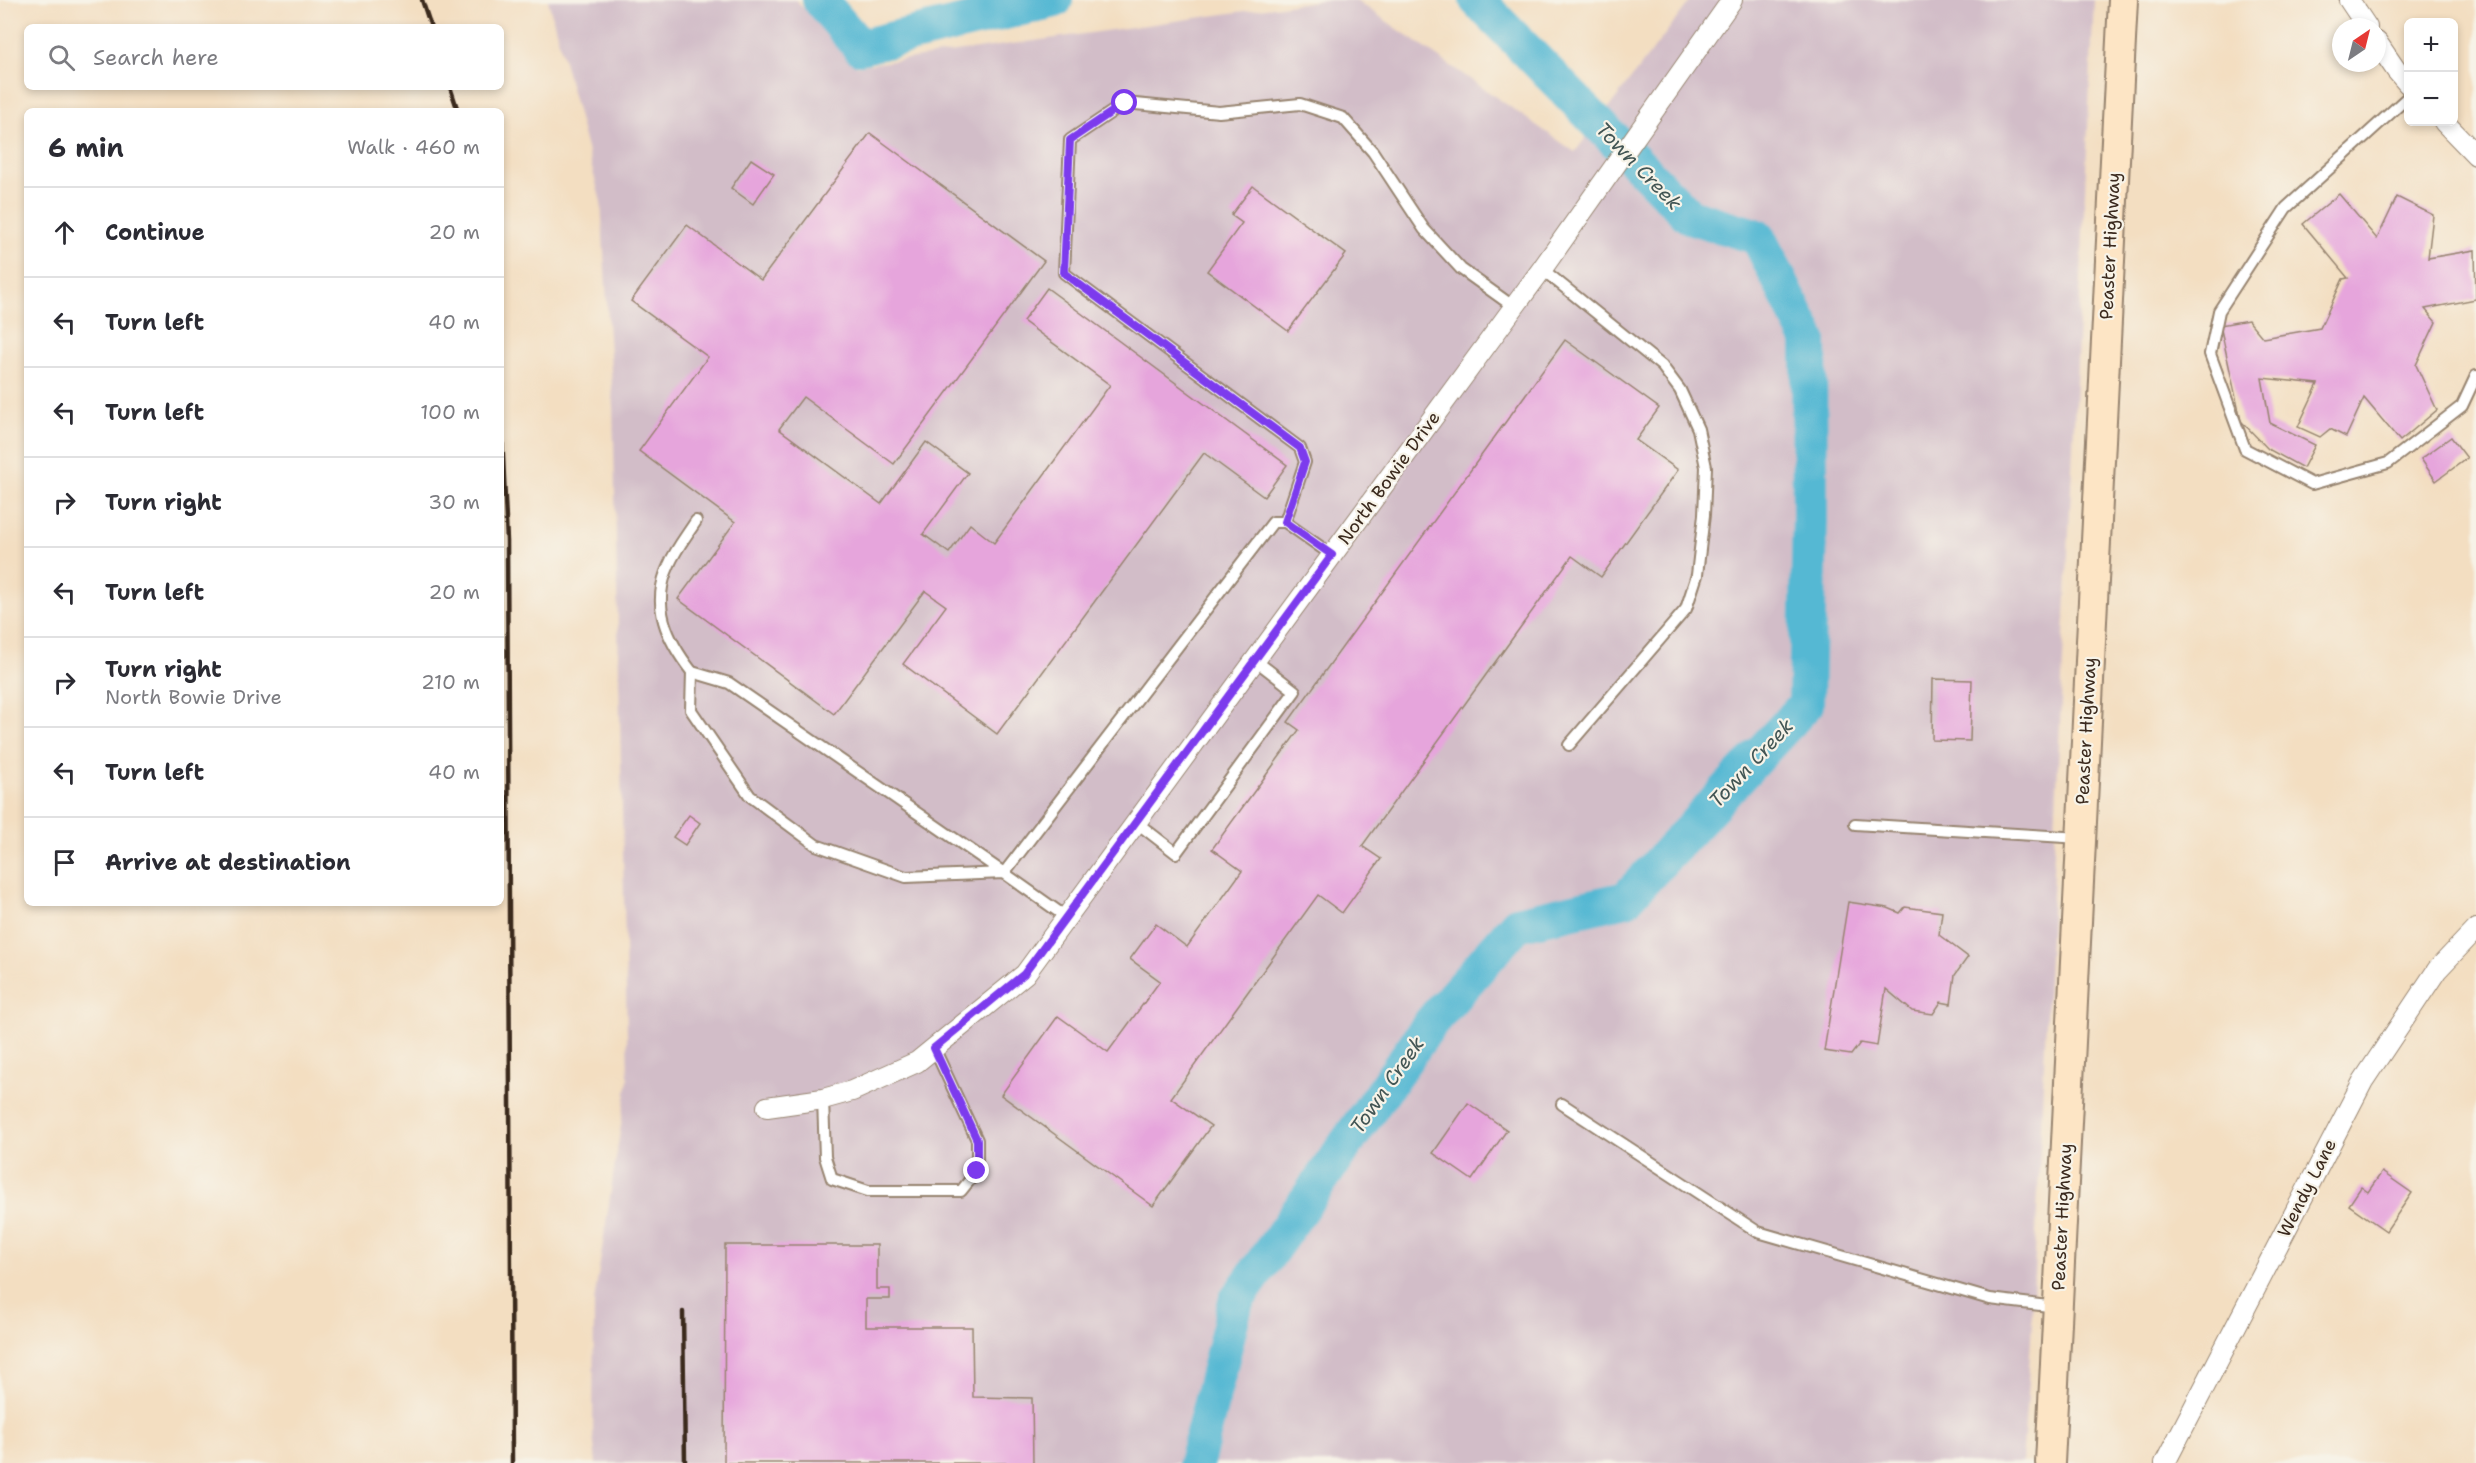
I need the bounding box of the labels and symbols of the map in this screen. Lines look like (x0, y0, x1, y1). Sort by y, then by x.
north arrow (2332, 18, 2386, 72)
route start (1111, 89, 1137, 115)
water label: Town Creek (1590, 116, 1688, 216)
street label: Peaster Highway (2094, 172, 2126, 320)
street label: North Bowie Drive (1333, 407, 1445, 549)
street label: Peaster Highway (2070, 657, 2102, 805)
water label: Town Creek (1703, 713, 1799, 813)
water label: Town Creek (1344, 1031, 1430, 1139)
street label: Wendy Lane (2272, 1135, 2342, 1241)
street label: Peaster Highway (2046, 1143, 2078, 1291)
route end (963, 1157, 989, 1183)

